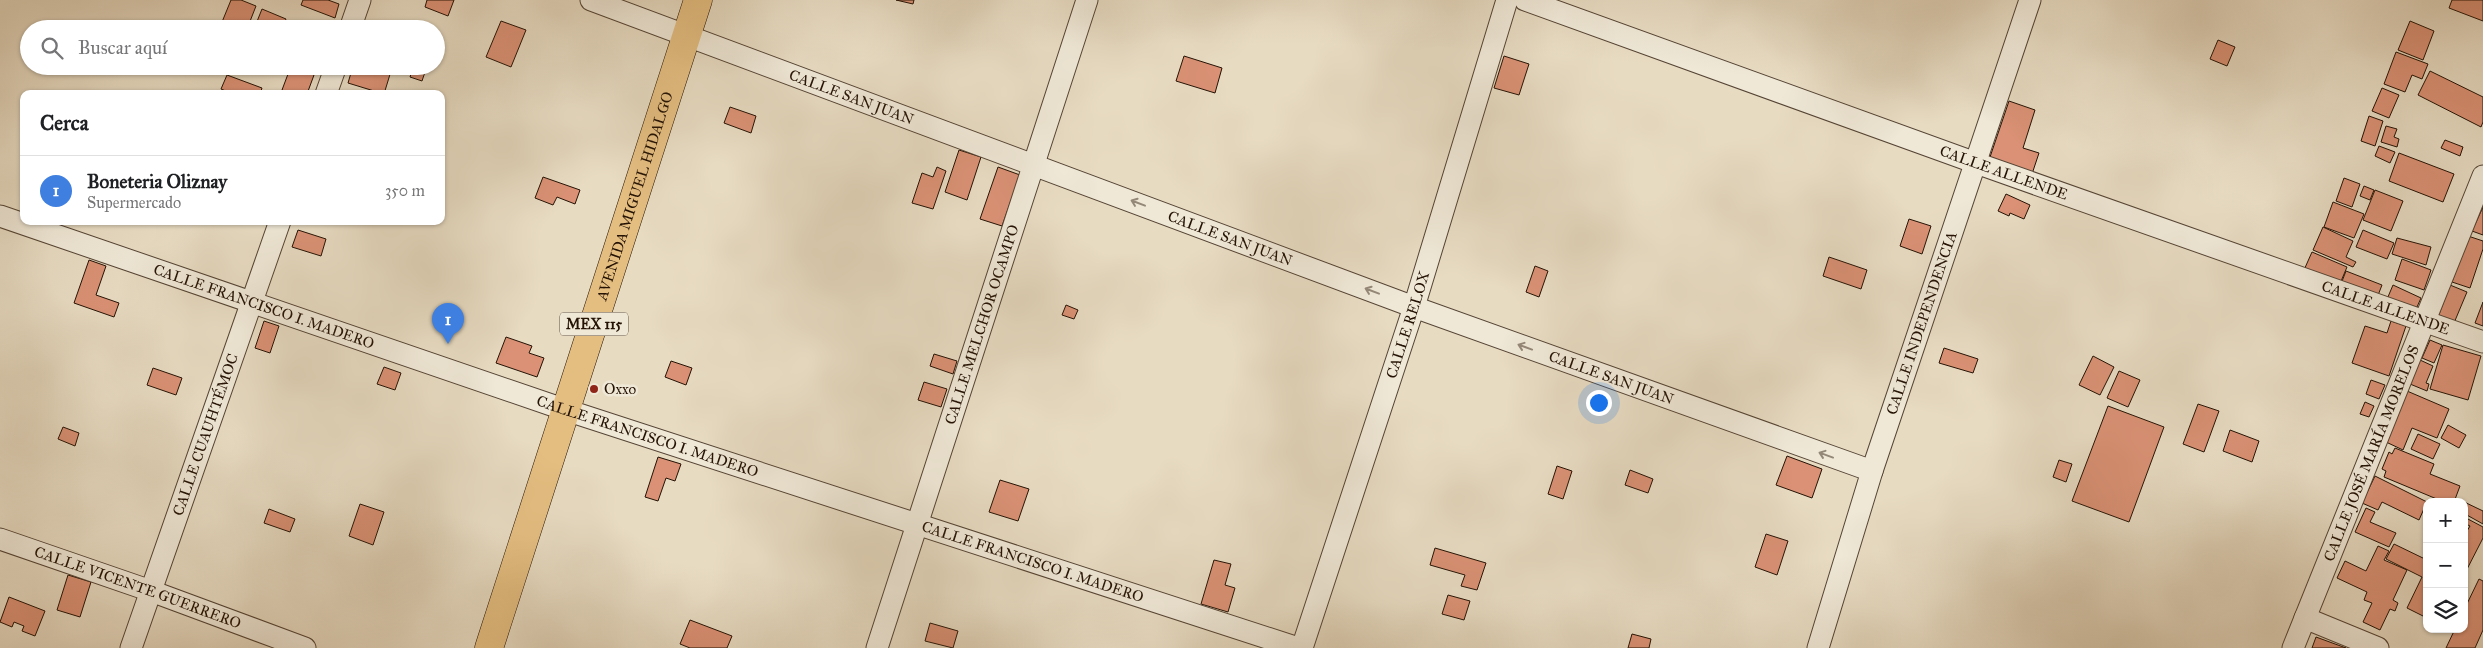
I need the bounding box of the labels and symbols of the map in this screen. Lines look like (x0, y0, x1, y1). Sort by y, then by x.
street label: CALLE SAN JUAN (787, 66, 916, 129)
street label: AVENIDA MIGUEL HIDALGO (592, 89, 677, 304)
street label: CALLE ALLENDE (1937, 142, 2071, 204)
one-way arrow (1131, 198, 1147, 207)
street label: CALLE SAN JUAN (1165, 207, 1295, 270)
street label: CALLE MELCHOR OCAMPO (941, 222, 1023, 427)
street label: CALLE INDEPENDENCIA (1883, 229, 1961, 417)
street label: CALLE FRANCISCO I. MADERO (151, 260, 377, 353)
street label: CALLE RELOX (1382, 269, 1433, 381)
street label: CALLE ALLENDE (2319, 277, 2452, 339)
one-way arrow (1365, 286, 1381, 295)
pin: 1 (432, 303, 464, 344)
road number: MEX 115 (560, 312, 628, 336)
one-way arrow (1518, 342, 1533, 351)
street label: CALLE JOSÉ MARÍA MORELOS (2320, 342, 2423, 564)
street label: CALLE SAN JUAN (1546, 347, 1677, 408)
street label: CALLE CUAUHTÉMOC (169, 351, 242, 518)
place label: Oxxo (604, 380, 637, 398)
marker: Oxxo (588, 383, 600, 395)
your location (1586, 390, 1612, 416)
street label: CALLE FRANCISCO I. MADERO (534, 392, 761, 481)
one-way arrow (1819, 450, 1835, 459)
street label: CALLE FRANCISCO I. MADERO (919, 517, 1146, 606)
street label: CALLE VICENTE GUERRERO (32, 542, 244, 633)

